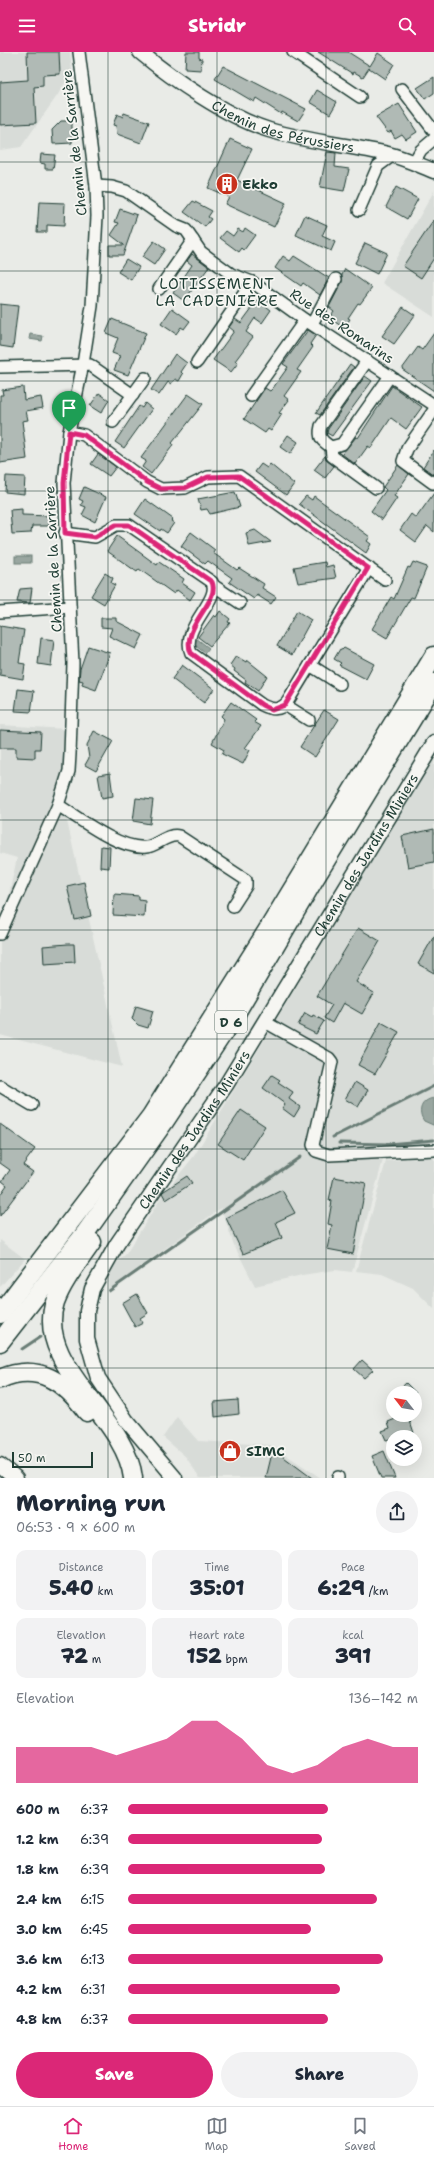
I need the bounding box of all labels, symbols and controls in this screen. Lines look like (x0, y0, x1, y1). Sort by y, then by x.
text: Stridr (188, 14, 246, 38)
icon: menu (16, 15, 38, 37)
icon: search (396, 15, 418, 37)
street label: Chemin de la Sarrière (57, 69, 91, 217)
street label: Chemin des Pérussiers (208, 96, 356, 156)
building icon: Ekko (214, 171, 240, 197)
place label: Ekko (242, 175, 278, 193)
district label: LOTISSEMENT LA CADENIÈRE (155, 274, 279, 311)
street label: Rue des Romarins (286, 284, 398, 368)
pin (52, 391, 86, 432)
icon: arrive (58, 397, 80, 419)
street label: Chemin de la Sarrière (40, 485, 66, 633)
street label: Chemin des Jardins Miniers (309, 770, 422, 940)
road number: D 6 (215, 1011, 247, 1033)
street label: Chemin des Jardins Miniers (135, 1047, 254, 1213)
north arrow (386, 1386, 422, 1422)
map controls (386, 1386, 422, 1466)
button: layers (386, 1430, 422, 1466)
shop icon: SIMC (217, 1438, 243, 1464)
place label: SIMC (246, 1442, 285, 1460)
scale bar (12, 1450, 93, 1469)
text: 50 m (18, 1451, 46, 1466)
text: Morning run (16, 1489, 166, 1518)
button: share (376, 1491, 418, 1533)
text: 06:53 · 9 × 600 m (16, 1519, 135, 1536)
text: Distance (58, 1560, 104, 1575)
text: Time (204, 1560, 230, 1575)
text: Pace (341, 1560, 365, 1575)
text: 5.40 (49, 1575, 94, 1601)
text: 35:01 (189, 1575, 245, 1601)
text: 6:29 (318, 1575, 365, 1601)
text: km (94, 1584, 113, 1599)
text: /km (365, 1584, 388, 1599)
text: Elevation (56, 1628, 106, 1643)
text: Heart rate (189, 1628, 245, 1643)
text: kcal (342, 1628, 364, 1643)
text: 72 (61, 1643, 88, 1669)
text: 152 (186, 1643, 222, 1669)
text: 391 (335, 1643, 371, 1669)
text: m (88, 1652, 101, 1667)
text: bpm (222, 1652, 248, 1667)
text: Elevation (16, 1690, 74, 1707)
text: 136–142 m (348, 1690, 418, 1707)
text: 600 m (16, 1801, 60, 1818)
text: 6:37 (80, 1801, 109, 1818)
text: 1.2 km (16, 1831, 59, 1848)
text: 6:39 (80, 1831, 109, 1848)
text: 1.8 km (16, 1861, 59, 1878)
text: 6:39 (80, 1861, 109, 1878)
text: 2.4 km (16, 1891, 62, 1908)
text: 6:15 (80, 1891, 104, 1908)
text: 3.0 km (16, 1921, 62, 1938)
text: 6:45 (80, 1921, 108, 1938)
text: 3.6 km (16, 1951, 62, 1968)
text: 6:13 (80, 1951, 105, 1968)
text: 4.2 km (16, 1981, 62, 1998)
text: 6:31 (80, 1981, 105, 1998)
text: 4.8 km (16, 2011, 62, 2028)
text: 6:37 (80, 2011, 109, 2028)
button: Save (16, 2052, 213, 2098)
button: Share (221, 2052, 418, 2098)
tab: Home (58, 2115, 88, 2154)
tab: Map (205, 2115, 228, 2154)
tab: Saved (345, 2115, 376, 2154)

